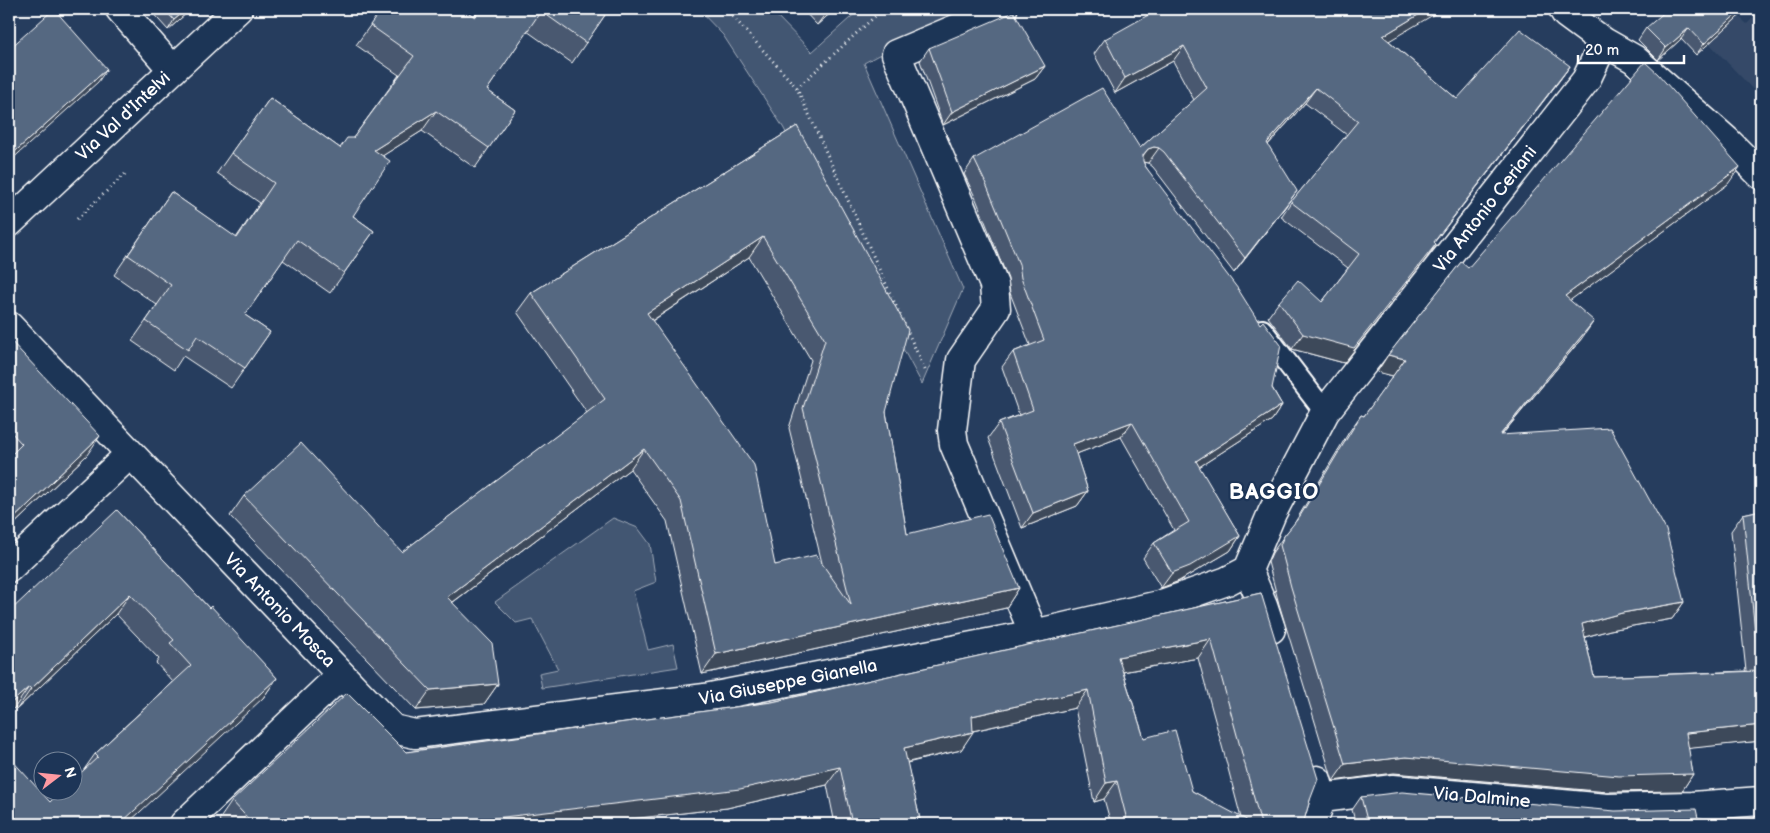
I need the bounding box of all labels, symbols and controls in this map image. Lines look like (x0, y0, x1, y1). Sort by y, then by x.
scale bar (1578, 32, 1684, 64)
text: 20 m (1585, 41, 1619, 60)
street label: Via Val d'Intelvi (72, 67, 175, 165)
street label: Via Antonio Ceriani (1429, 142, 1541, 277)
district label: BAGGIO (1229, 479, 1319, 506)
street label: Via Antonio Mosca (220, 549, 340, 672)
street label: Via Giuseppe Gianella (697, 655, 879, 710)
north arrow (32, 750, 82, 800)
text: N (60, 765, 80, 780)
street label: Via Dalmine (1433, 783, 1532, 812)

